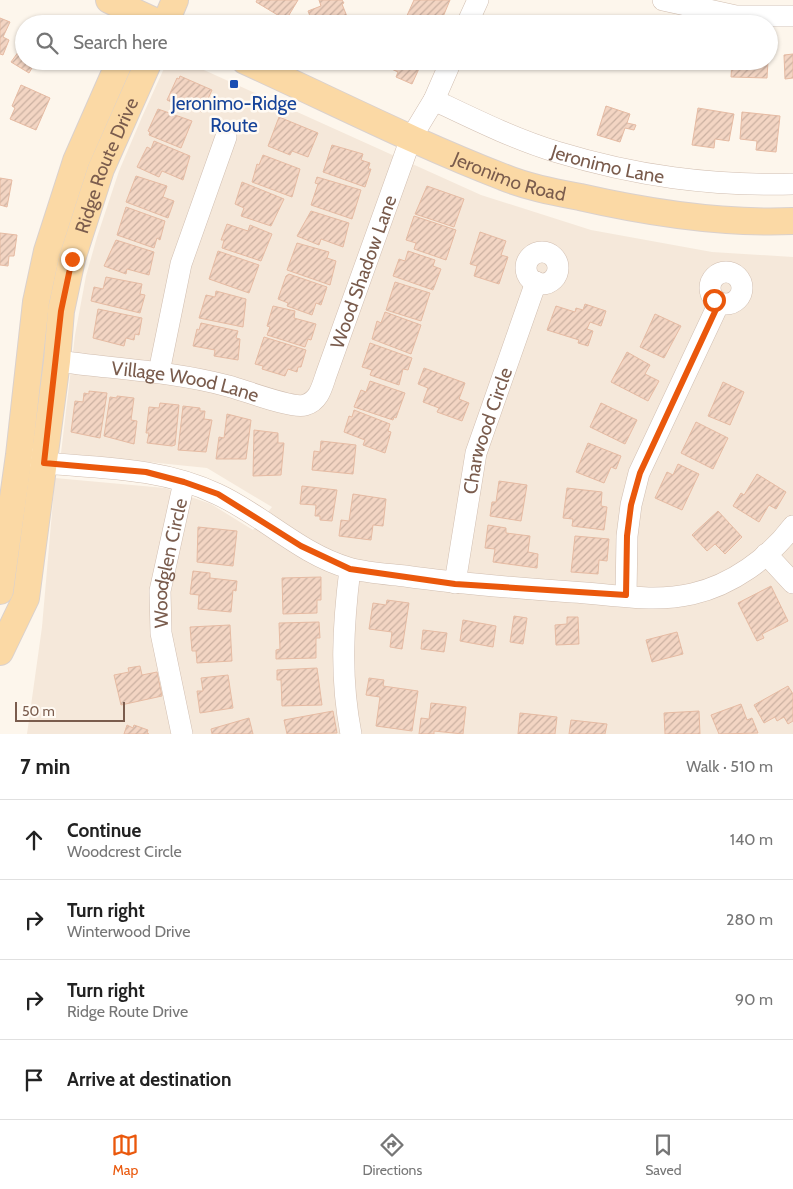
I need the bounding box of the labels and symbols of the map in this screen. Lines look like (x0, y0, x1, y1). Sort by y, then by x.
marker: Jeronimo-Ridge Route (228, 78, 240, 90)
place label: Jeronimo-Ridge Route (170, 92, 297, 137)
street label: Ridge Route Drive (70, 94, 143, 236)
street label: Jeronimo Lane (547, 139, 666, 188)
street label: Jeronimo Road (449, 146, 568, 206)
street label: Wood Shadow Lane (325, 191, 401, 351)
route end (61, 248, 84, 271)
route start (703, 289, 726, 312)
street label: Village Wood Lane (110, 356, 262, 407)
street label: Charwood Circle (458, 364, 517, 496)
street label: Woodglen Circle (148, 496, 192, 628)
scale bar (15, 699, 125, 722)

